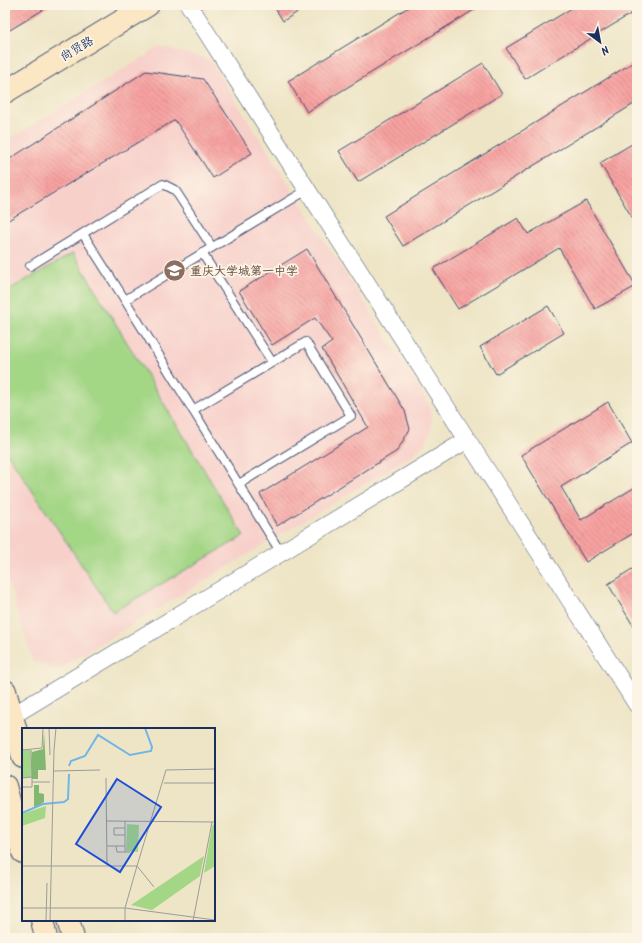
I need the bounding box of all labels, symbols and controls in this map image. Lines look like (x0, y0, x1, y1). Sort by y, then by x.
north arrow (580, 22, 620, 62)
street label: 尚贤路 (57, 32, 97, 66)
text: N (597, 40, 612, 59)
school or university icon: 重庆大学城第一中学 (162, 258, 188, 284)
place label: 重庆大学城第一中学 (190, 262, 298, 281)
inset map (22, 728, 215, 921)

